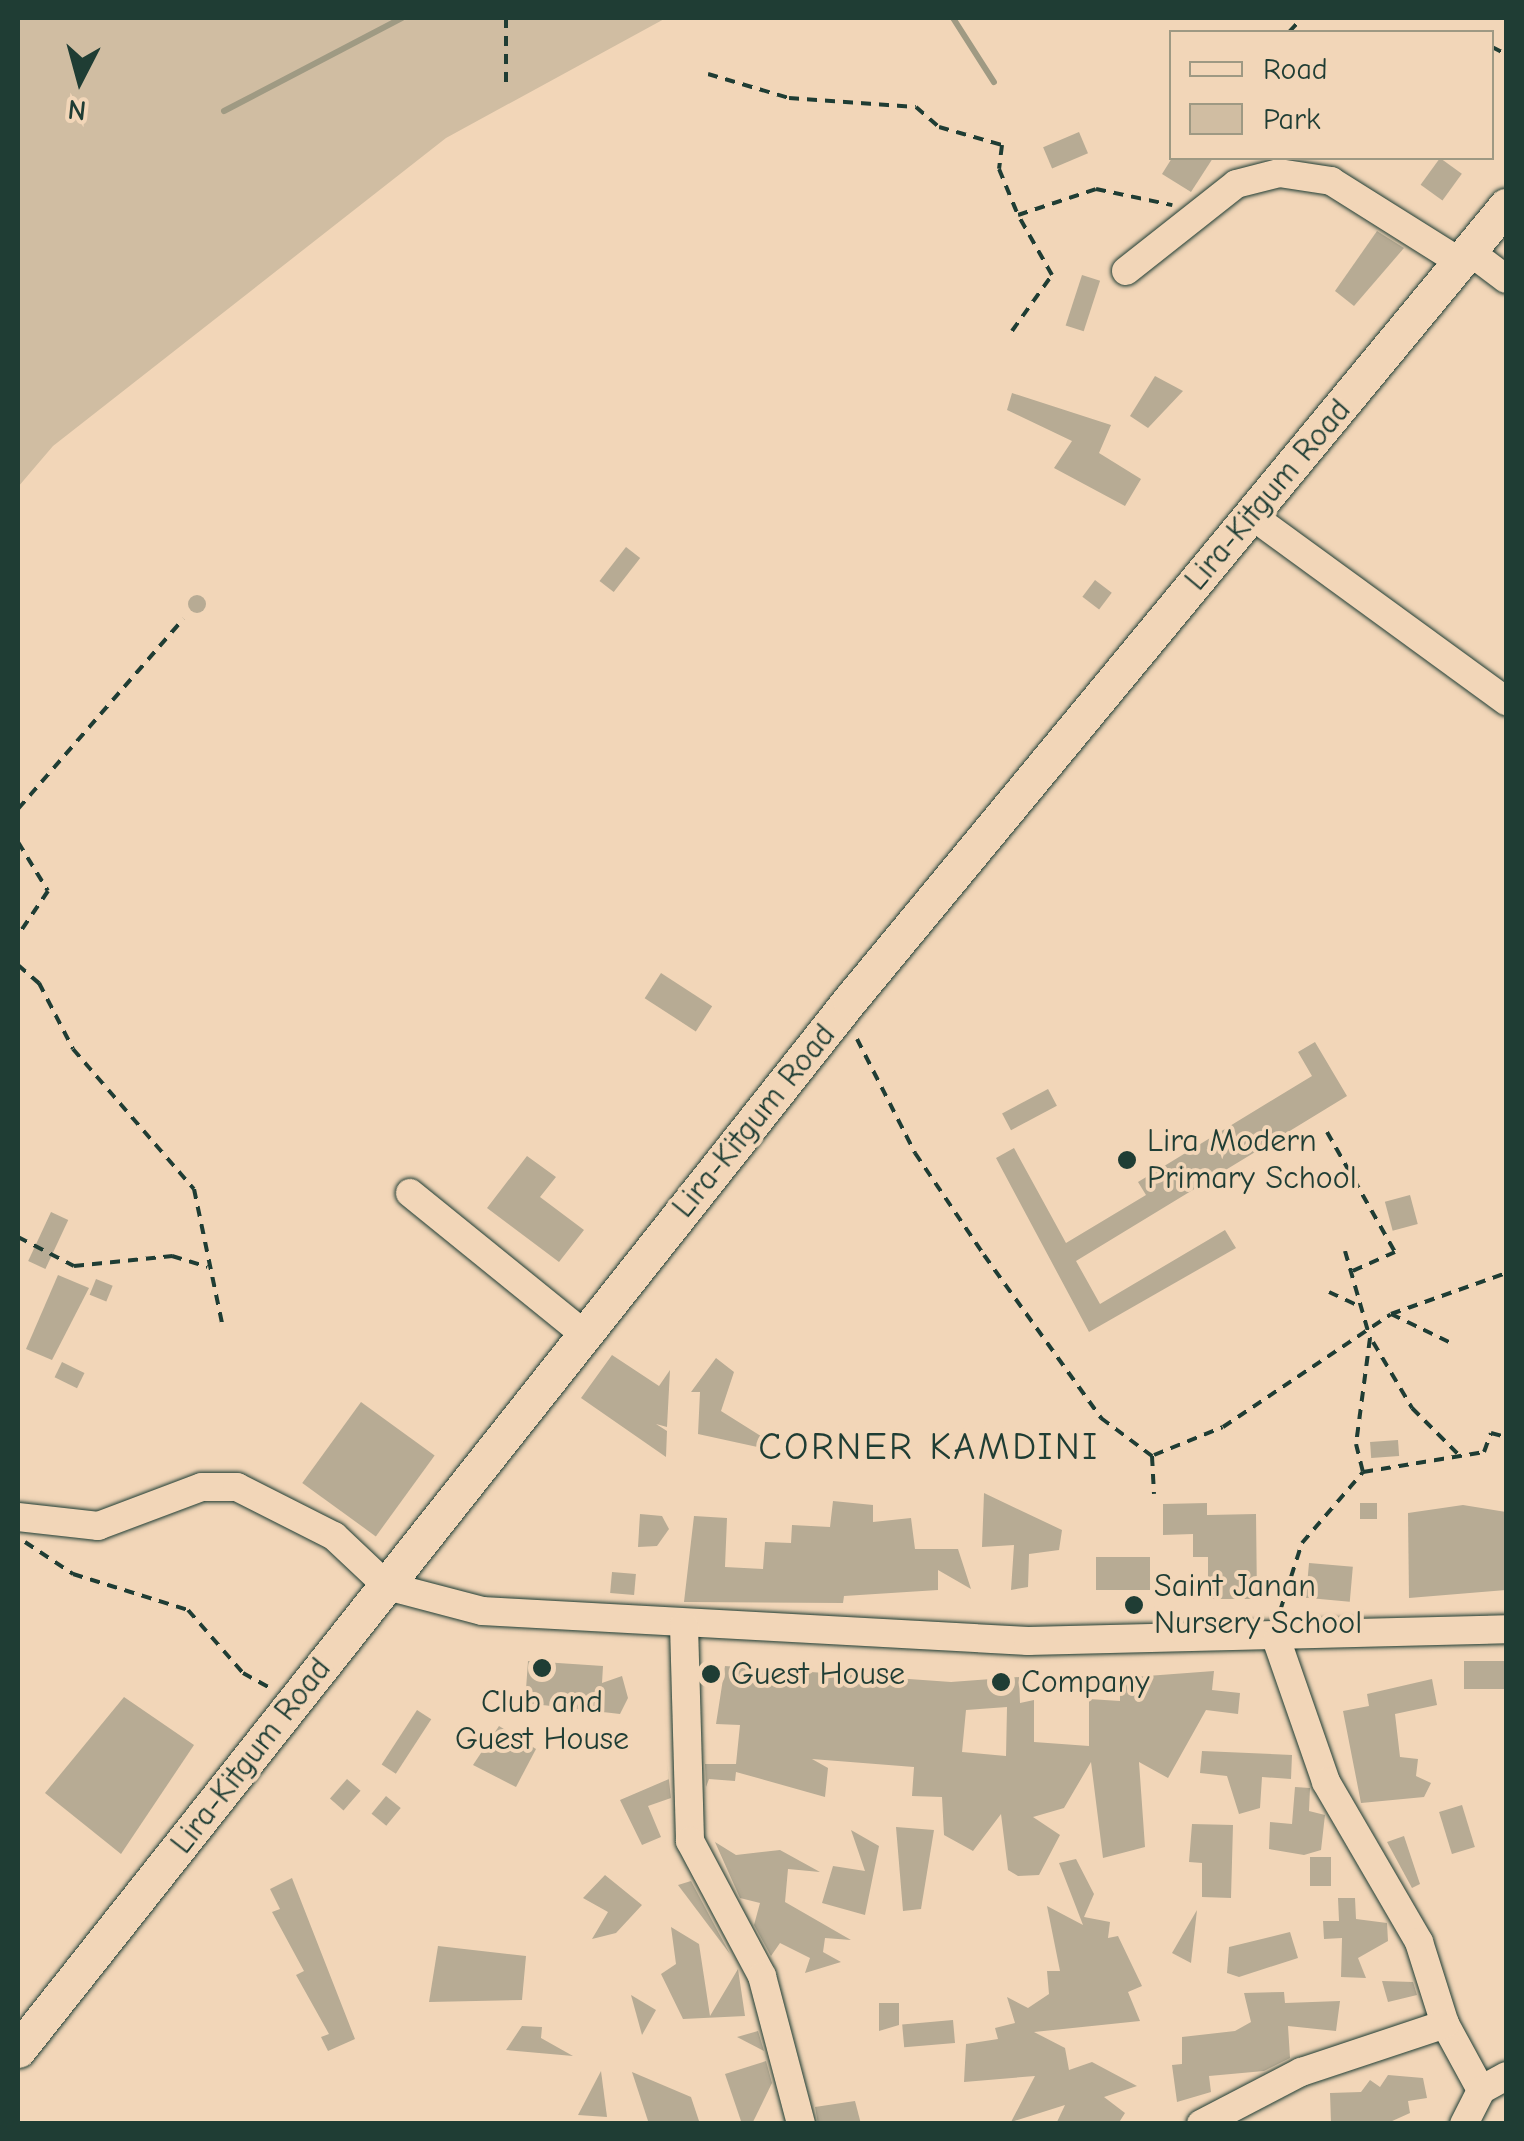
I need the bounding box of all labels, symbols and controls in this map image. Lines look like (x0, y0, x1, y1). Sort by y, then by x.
north arrow (30, 30, 130, 130)
legend (1169, 30, 1494, 160)
text: Road (1263, 52, 1328, 87)
text: N (66, 93, 88, 127)
text: Park (1263, 102, 1320, 137)
street label: Lira-Kitgum Road (1177, 392, 1359, 598)
street label: Lira-Kitgum Road (664, 1017, 844, 1225)
place label: Lira Modern Primary School (1147, 1123, 1357, 1198)
marker: Lira Modern Primary School (1116, 1149, 1138, 1171)
district label: CORNER KAMDINI (758, 1425, 1100, 1471)
place label: Saint Janan Nursery School (1154, 1568, 1362, 1643)
marker: Saint Janan Nursery School (1123, 1594, 1145, 1616)
street label: Lira-Kitgum Road (163, 1651, 339, 1861)
place label: Guest House (731, 1655, 905, 1693)
marker: Club and Guest House (531, 1657, 553, 1679)
marker: Guest House (700, 1663, 722, 1685)
place label: Company (1021, 1663, 1150, 1701)
marker: Company (990, 1671, 1012, 1693)
place label: Club and Guest House (455, 1684, 629, 1759)

